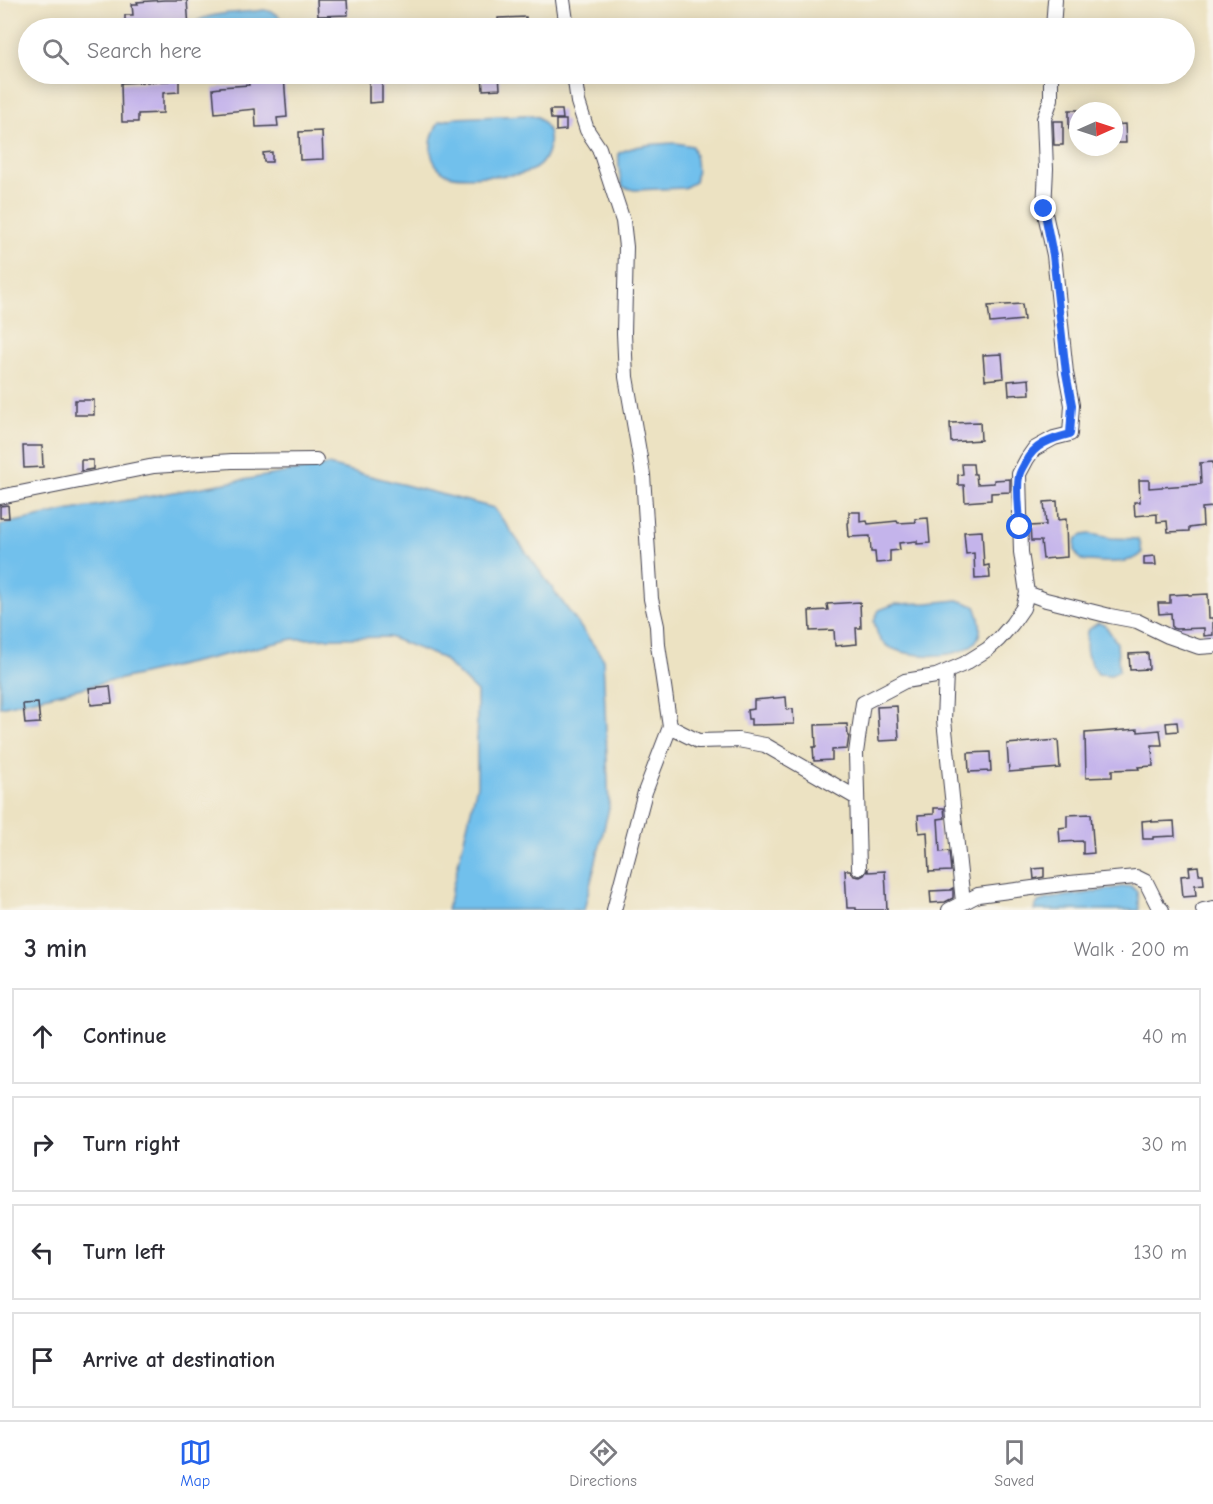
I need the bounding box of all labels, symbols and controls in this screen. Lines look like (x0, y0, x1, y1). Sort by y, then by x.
search box (18, 18, 1195, 84)
icon: search (39, 35, 72, 68)
text: Search here (87, 38, 202, 64)
north arrow (1069, 102, 1123, 156)
route end (1030, 195, 1056, 221)
route start (1006, 513, 1032, 539)
text: 3 min (24, 934, 87, 964)
text: Walk · 200 m (1074, 938, 1189, 961)
icon: ahead (26, 1020, 59, 1053)
text: Continue (83, 1023, 166, 1049)
text: 40 m (1142, 1025, 1187, 1048)
icon: right (26, 1128, 59, 1161)
text: Turn right (83, 1131, 180, 1157)
text: 30 m (1141, 1133, 1187, 1156)
icon: left (26, 1236, 59, 1269)
text: Turn left (83, 1239, 165, 1265)
text: 130 m (1134, 1241, 1187, 1264)
icon: arrive (26, 1344, 59, 1377)
text: Arrive at destination (83, 1347, 275, 1373)
tab: Map (179, 1436, 212, 1490)
tab: Directions (569, 1436, 637, 1490)
tab: Saved (994, 1436, 1034, 1490)

